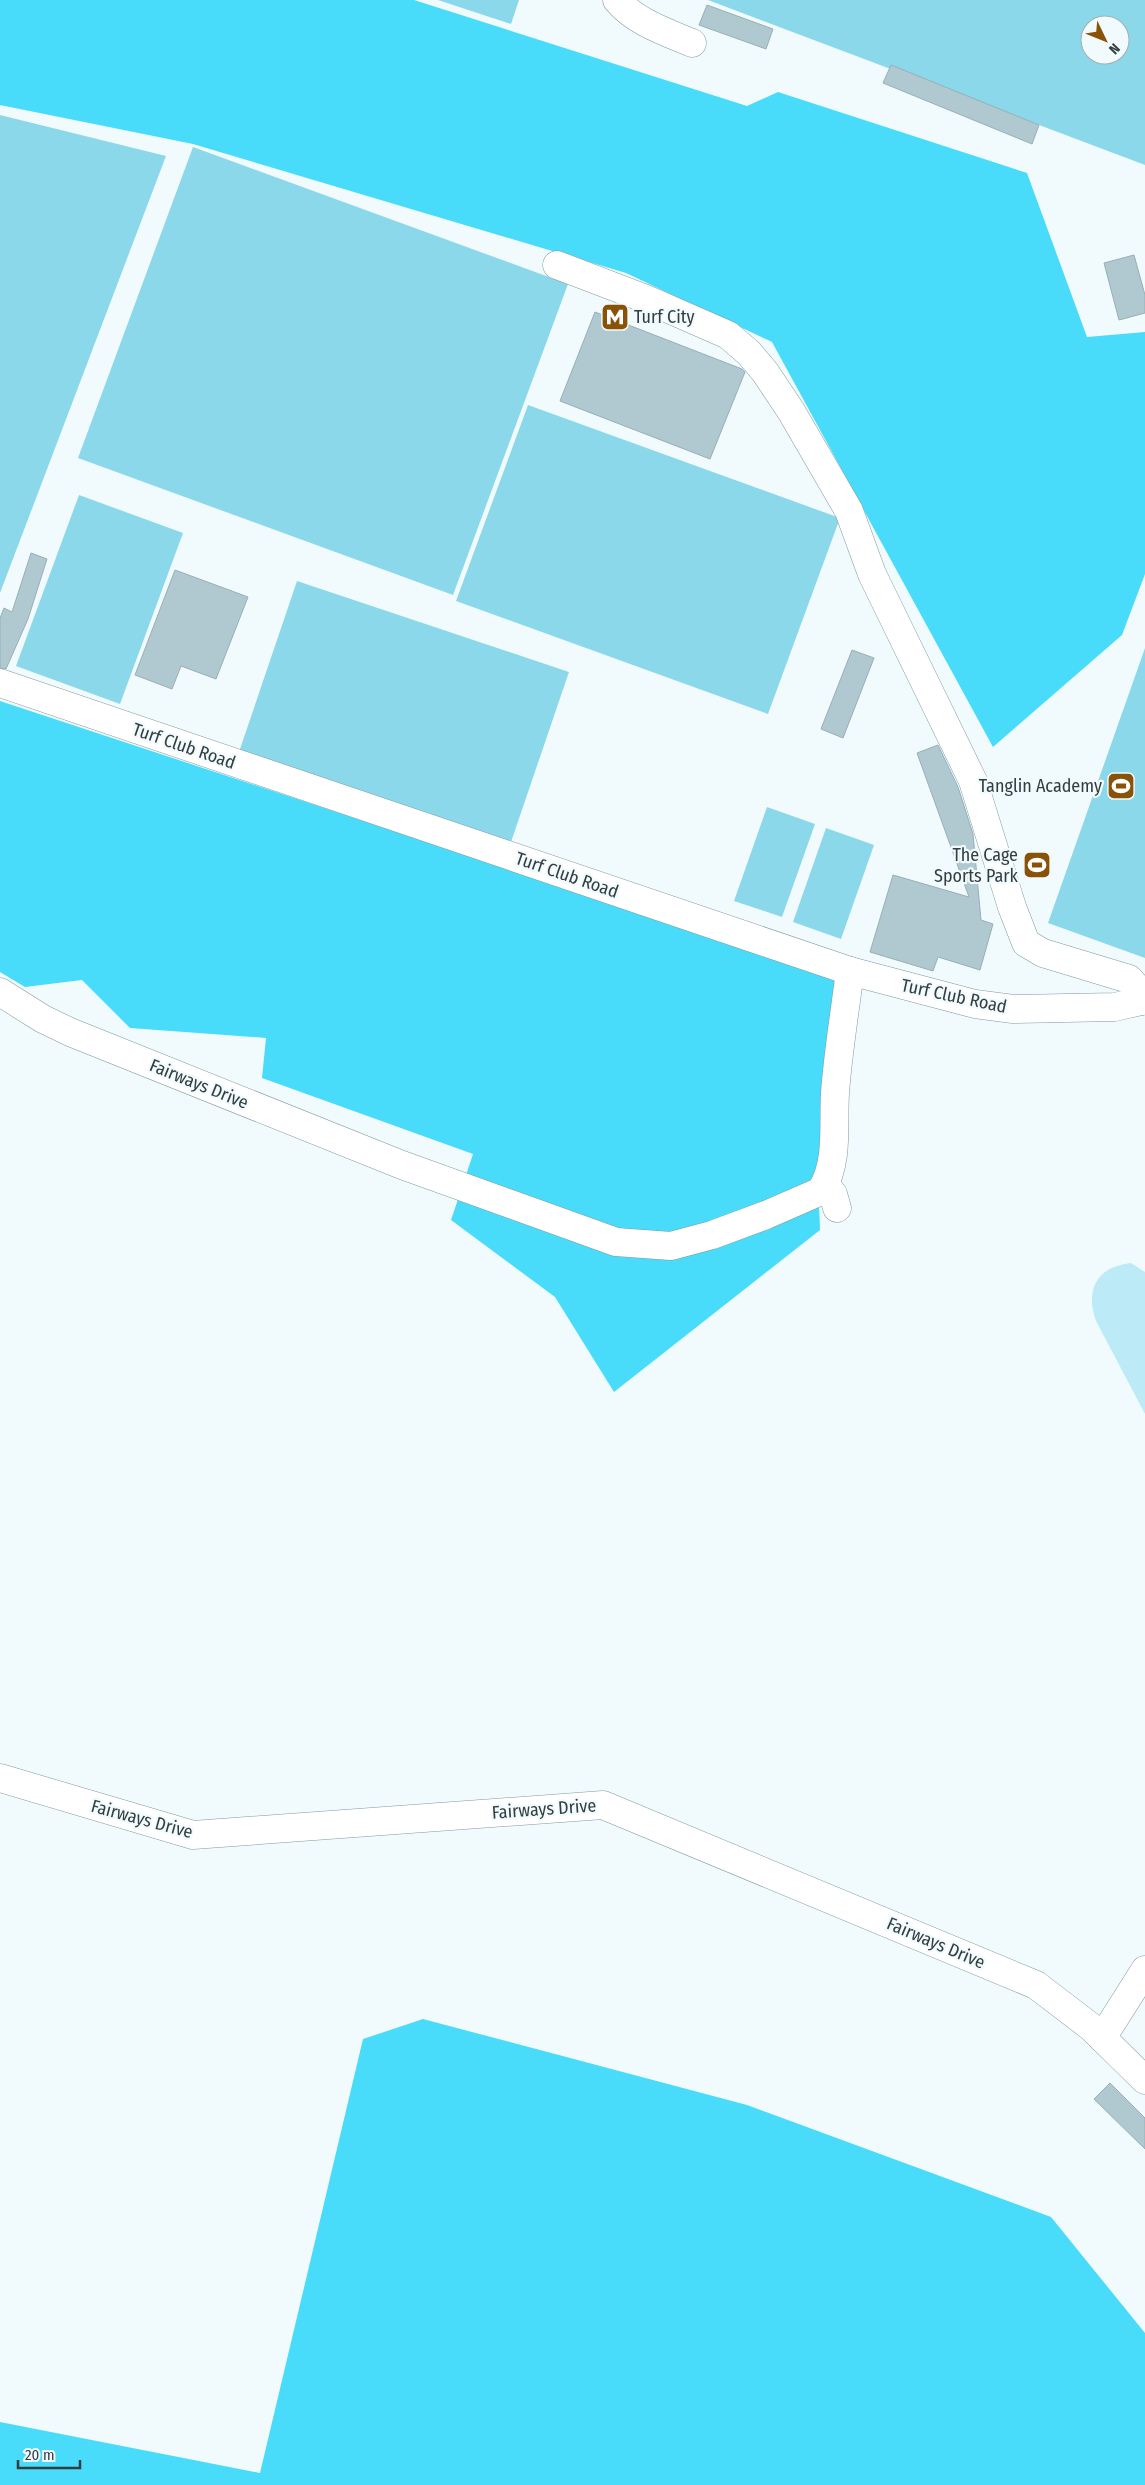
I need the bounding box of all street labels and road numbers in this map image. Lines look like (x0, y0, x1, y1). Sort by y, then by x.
street label: Turf Club Road (130, 718, 238, 774)
street label: Turf Club Road (513, 847, 621, 903)
street label: Turf Club Road (899, 974, 1009, 1018)
street label: Fairways Drive (146, 1054, 252, 1114)
street label: Fairways Drive (491, 1794, 597, 1824)
street label: Fairways Drive (89, 1795, 195, 1843)
street label: Fairways Drive (884, 1912, 988, 1974)

